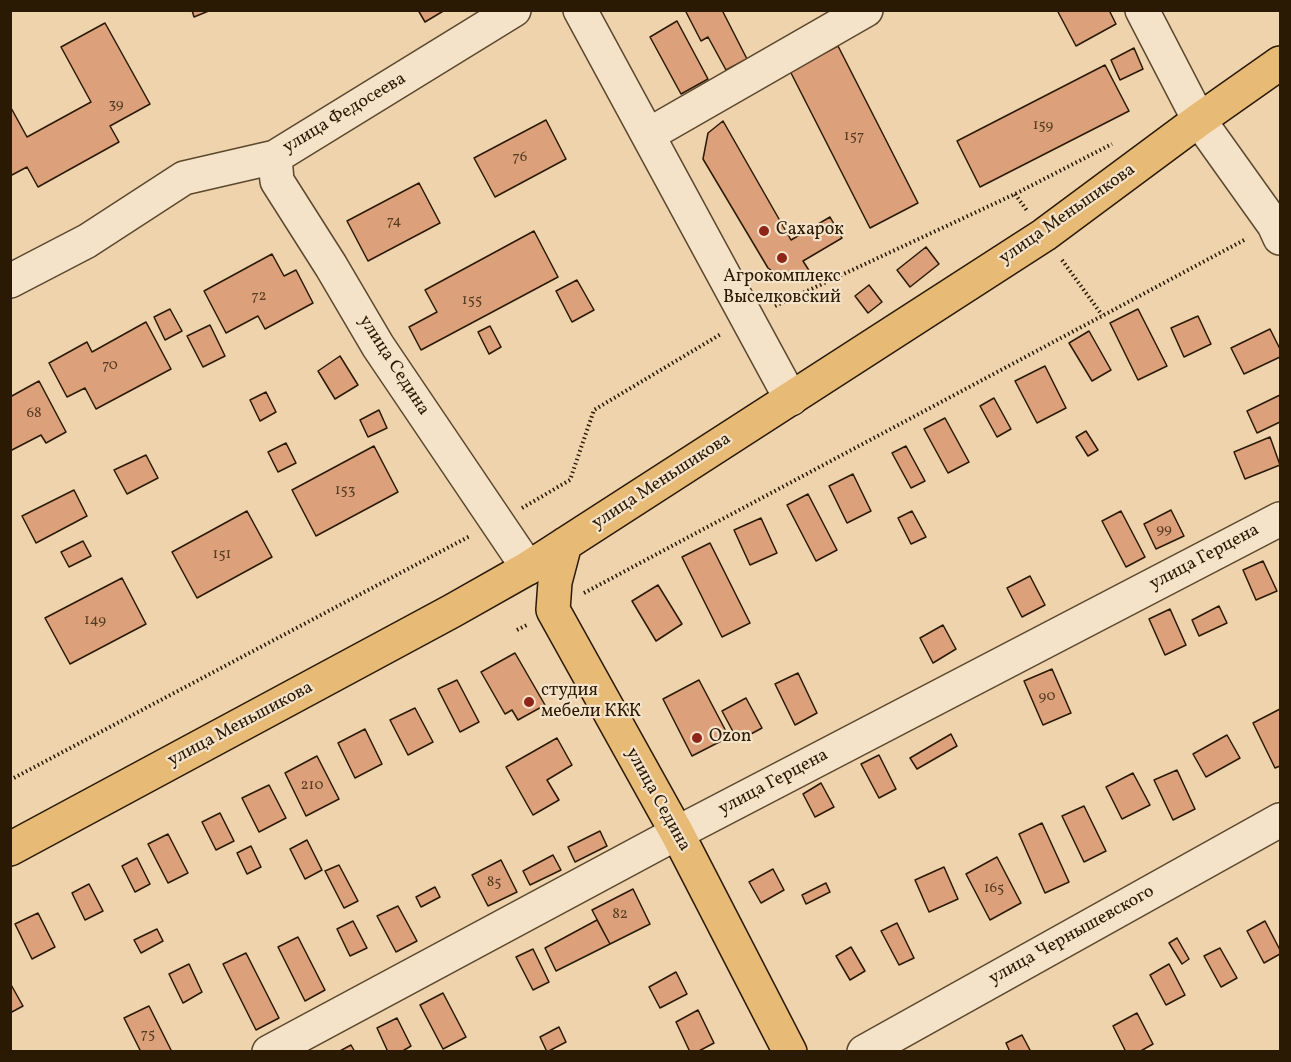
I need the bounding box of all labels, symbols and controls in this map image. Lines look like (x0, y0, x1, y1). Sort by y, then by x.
street label: улица Федосеева (280, 69, 410, 159)
house number: 39 (108, 96, 124, 114)
house number: 159 (1033, 117, 1053, 135)
house number: 157 (844, 128, 864, 146)
house number: 76 (513, 149, 527, 167)
street label: улица Меньшикова (996, 160, 1140, 270)
house number: 74 (387, 213, 401, 231)
place label: Сахарок (776, 220, 844, 242)
marker: Сахарок (757, 224, 771, 238)
marker: Агрокомплекс Выселковский (775, 251, 789, 265)
place label: Агрокомплекс Выселковский (723, 267, 841, 310)
house number: 72 (251, 288, 267, 306)
house number: 155 (462, 292, 482, 310)
street label: улица Седина (353, 312, 433, 420)
house number: 70 (102, 357, 118, 375)
house number: 68 (26, 405, 42, 423)
street label: улица Меньшикова (589, 429, 735, 535)
house number: 153 (335, 482, 355, 500)
street label: улица Герцена (1147, 520, 1263, 596)
house number: 99 (1156, 521, 1172, 539)
house number: 151 (213, 546, 231, 564)
house number: 149 (84, 612, 106, 630)
street label: улица Меньшикова (165, 678, 317, 772)
place label: студия мебели ККК (541, 681, 641, 724)
house number: 90 (1038, 688, 1056, 706)
marker: студия мебели ККК (522, 695, 536, 709)
place label: Ozon (709, 727, 751, 749)
marker: Ozon (690, 731, 704, 745)
street label: улица Седина (620, 744, 694, 856)
street label: улица Герцена (716, 745, 832, 821)
house number: 210 (301, 777, 323, 795)
house number: 85 (487, 874, 501, 892)
house number: 165 (984, 880, 1004, 898)
street label: улица Чернышевского (986, 882, 1158, 990)
house number: 82 (612, 906, 628, 924)
house number: 75 (141, 1026, 155, 1044)

